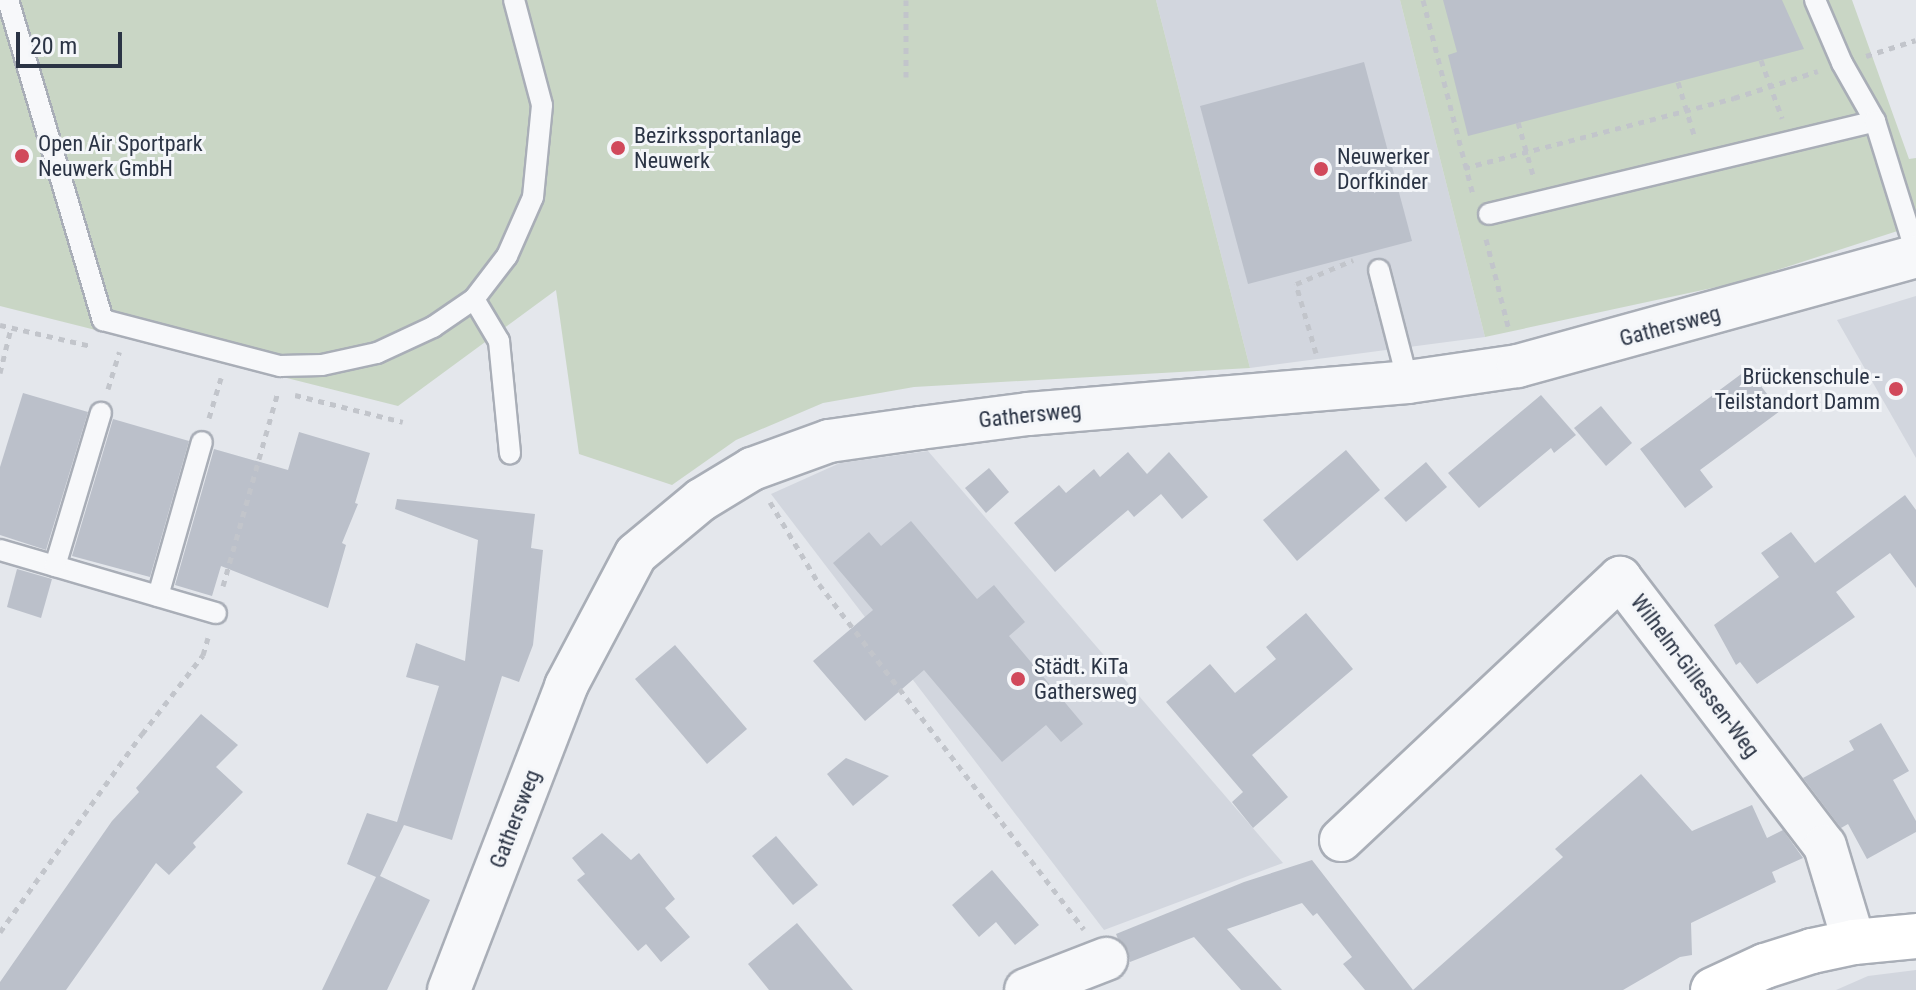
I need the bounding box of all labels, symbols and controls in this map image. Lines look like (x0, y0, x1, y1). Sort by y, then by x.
scale bar (20, 16, 126, 66)
text: 20 m (30, 32, 77, 60)
place label: Bezirkssportanlage Neuwerk (634, 122, 801, 174)
place label: Open Air Sportpark Neuwerk GmbH (38, 130, 203, 182)
marker: Bezirkssportanlage Neuwerk (609, 139, 627, 157)
place label: Neuwerker Dorfkinder (1337, 143, 1430, 194)
marker: Open Air Sportpark Neuwerk GmbH (13, 147, 31, 165)
marker: Neuwerker Dorfkinder (1312, 160, 1330, 178)
street label: Gathersweg (1617, 300, 1723, 352)
place label: Brückenschule - Teilstandort Damm (1714, 363, 1880, 414)
marker: Brückenschule - Teilstandort Damm (1887, 380, 1905, 398)
street label: Gathersweg (977, 396, 1083, 434)
street label: Wilhelm-Gillessen-Weg (1625, 589, 1765, 763)
place label: Städt. KiTa Gathersweg (1034, 653, 1137, 704)
marker: Städt. KiTa Gathersweg (1009, 670, 1027, 688)
street label: Gathersweg (484, 766, 546, 872)

